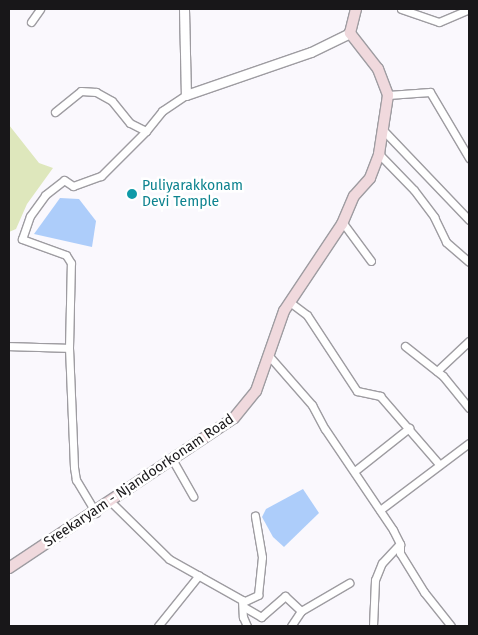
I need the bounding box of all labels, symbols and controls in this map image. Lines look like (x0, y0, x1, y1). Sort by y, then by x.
place label: Puliyarakkonam Devi Temple (142, 178, 243, 210)
marker: Puliyarakkonam Devi Temple (126, 188, 138, 200)
street label: Sreekaryam - Njandoorkonam Road (41, 411, 237, 551)

